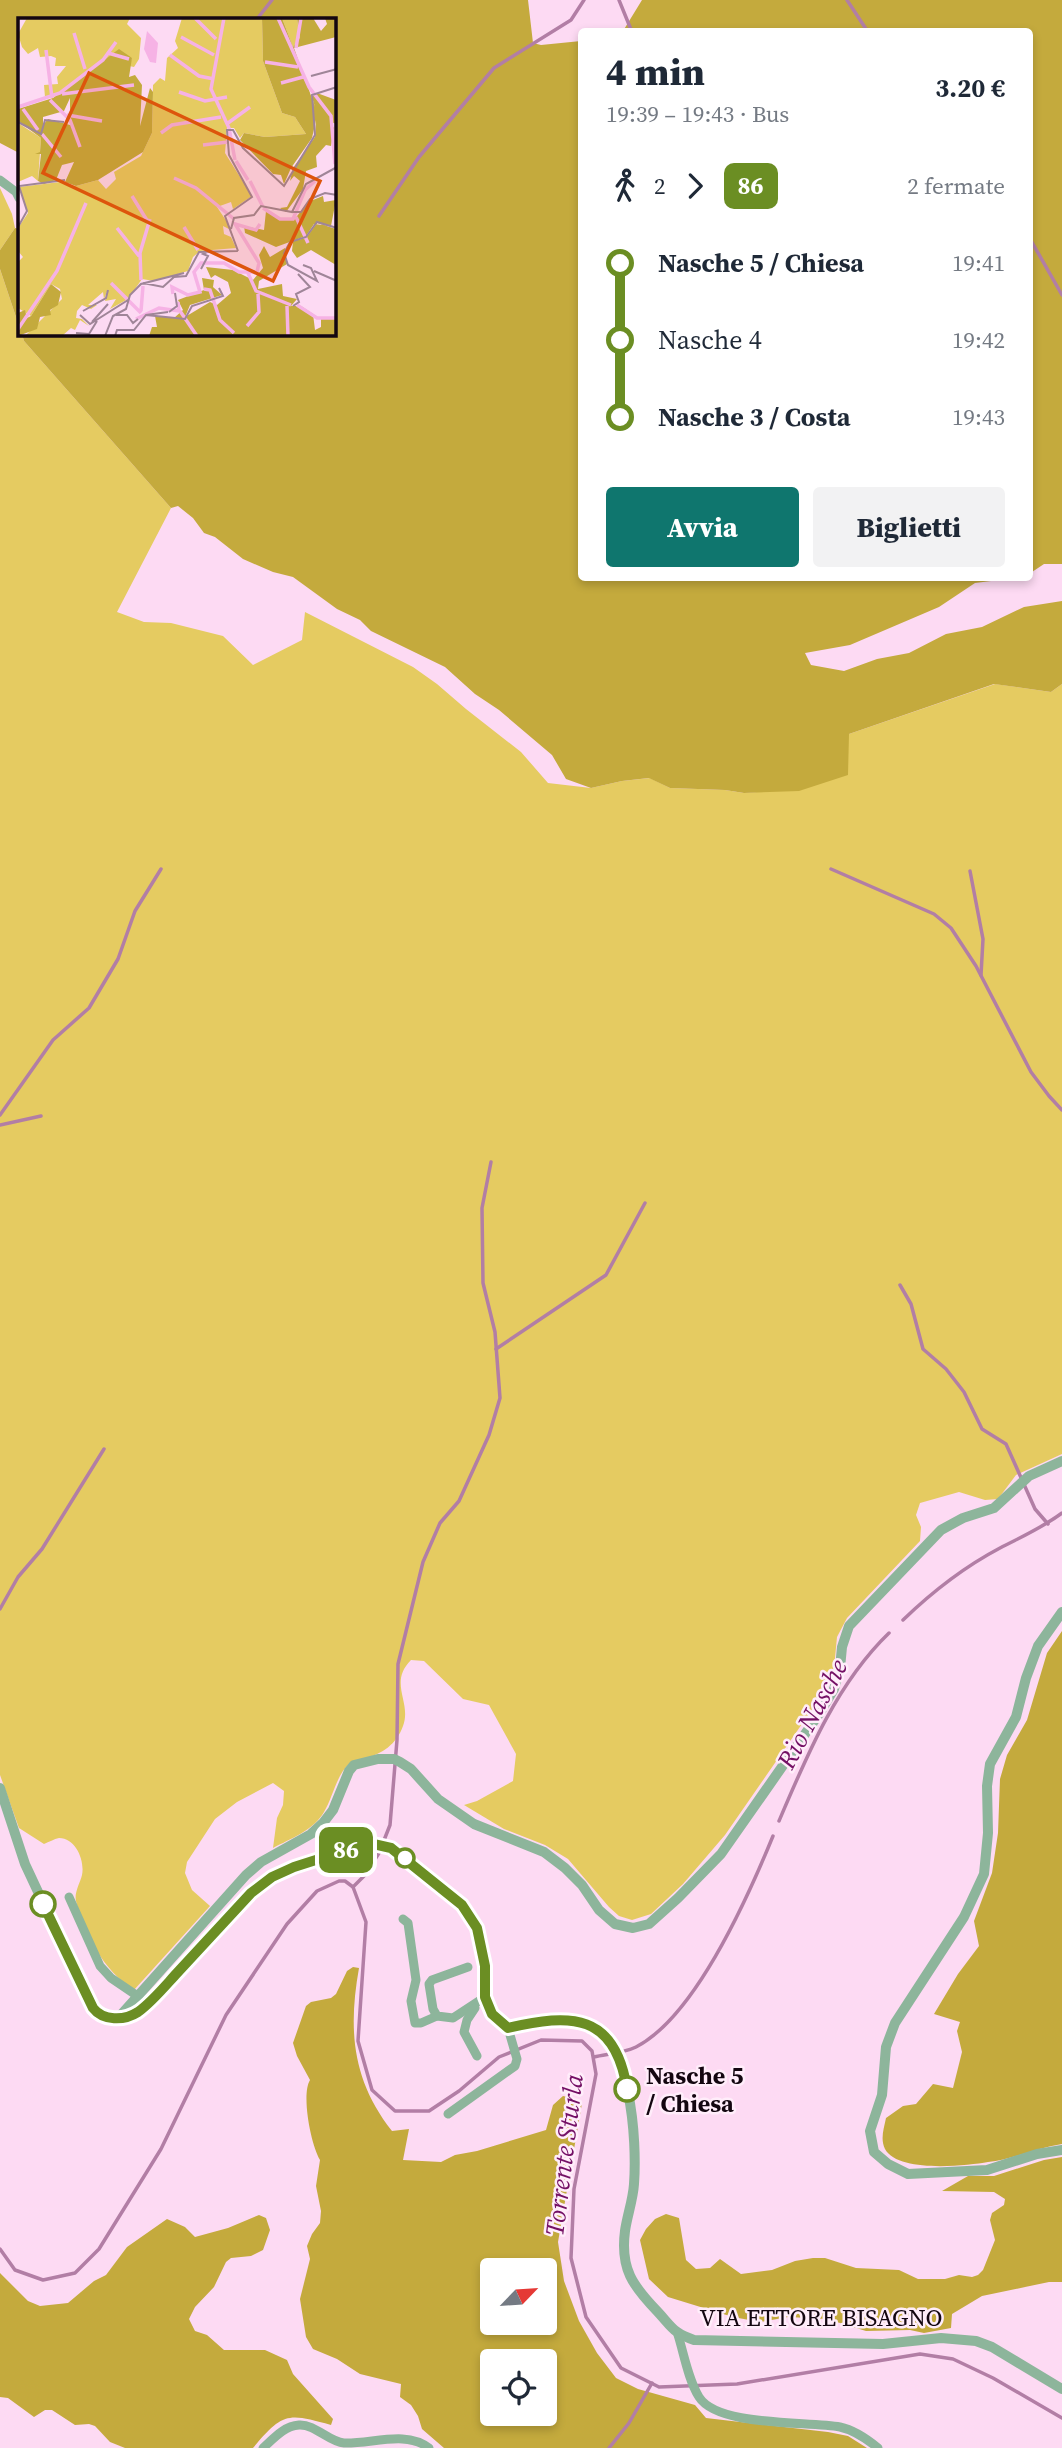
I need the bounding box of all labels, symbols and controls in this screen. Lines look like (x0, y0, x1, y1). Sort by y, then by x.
inset map (18, 18, 336, 336)
text: 4 min (606, 46, 705, 98)
text: 3.20 € (935, 70, 1005, 106)
text: 19:39 – 19:43 · Bus (606, 98, 789, 130)
icon: walk (606, 167, 644, 205)
icon: forward (676, 167, 714, 205)
text: 86 (738, 169, 764, 202)
text: 2 (654, 170, 666, 202)
text: 2 fermate (907, 170, 1005, 202)
text: Nasche 5 / Chiesa (658, 245, 864, 281)
text: 19:41 (952, 247, 1005, 279)
text: Nasche 4 (658, 322, 762, 358)
text: 19:42 (952, 324, 1005, 356)
text: Nasche 3 / Costa (658, 399, 851, 435)
text: 19:43 (952, 401, 1005, 433)
button: Avvia (606, 487, 799, 567)
button: Biglietti (813, 487, 1005, 567)
water label: Rio Nasche (768, 1652, 856, 1776)
line badge: 86 (314, 1827, 378, 1873)
text: 86 (333, 1833, 359, 1866)
unlabelled marker (395, 1848, 415, 1868)
unlabelled marker (30, 1891, 56, 1917)
place label: Nasche 5 / Chiesa (646, 2059, 743, 2120)
water label: Torrente Sturla (536, 2071, 592, 2238)
marker: Nasche 5 / Chiesa (614, 2076, 640, 2102)
north arrow (480, 2258, 556, 2334)
map controls (480, 2258, 557, 2426)
street label: VIA ETTORE BISAGNO (700, 2301, 942, 2334)
button: locate (480, 2349, 557, 2426)

